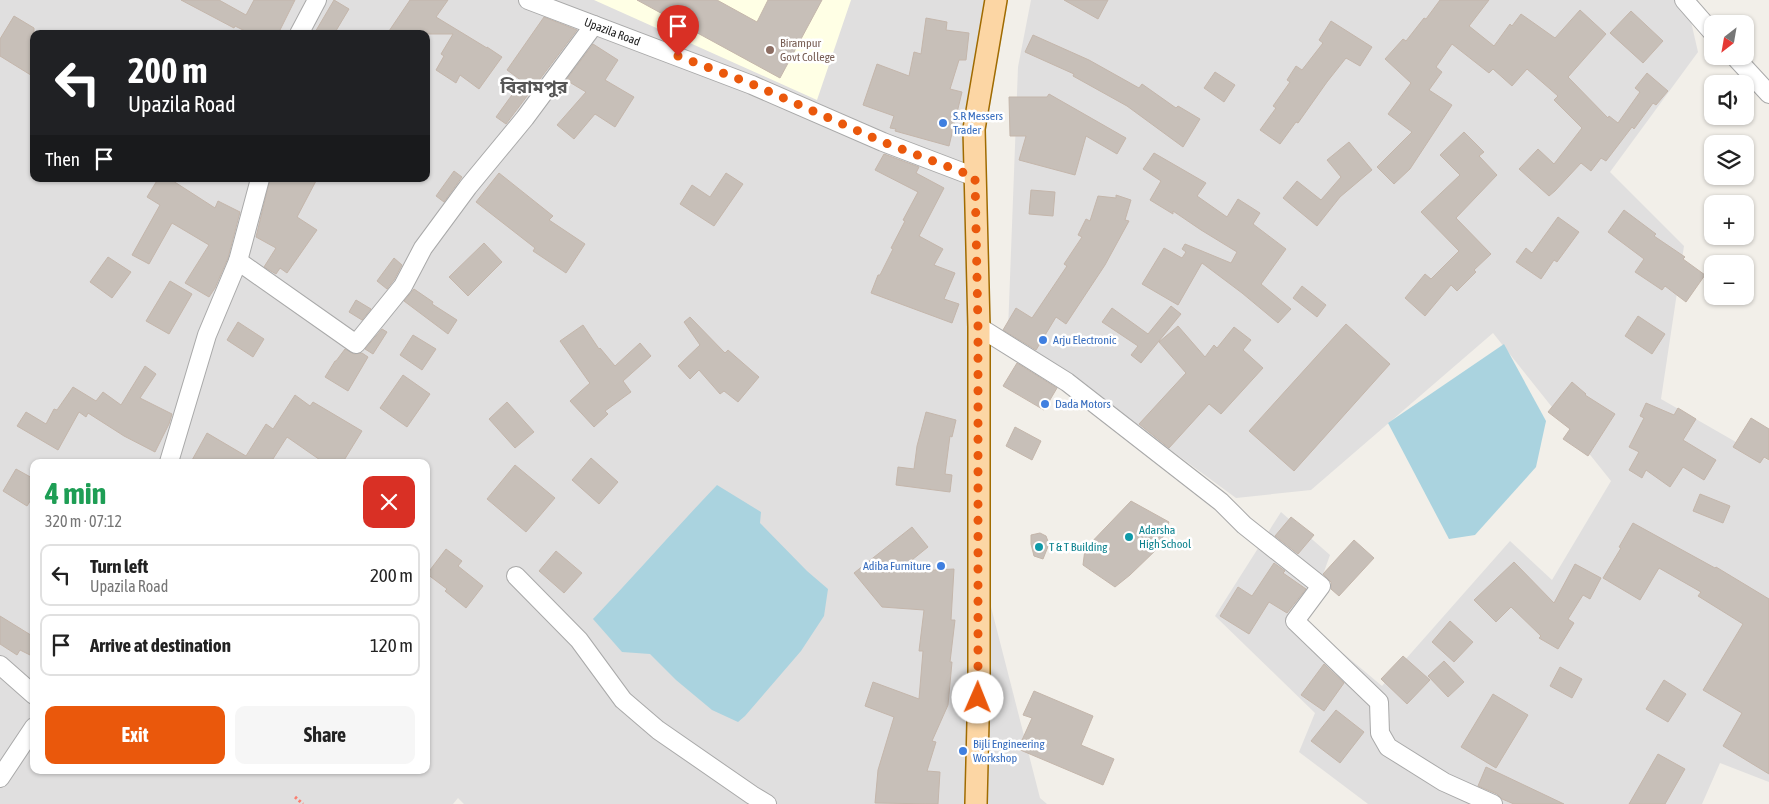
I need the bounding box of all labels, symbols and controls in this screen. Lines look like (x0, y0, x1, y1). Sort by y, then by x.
pin (657, 5, 699, 56)
icon: arrive (664, 12, 692, 40)
street label: Upazila Road (582, 15, 642, 49)
north arrow (1704, 15, 1754, 65)
map controls (1704, 15, 1754, 305)
place label: Birampur Govt College (780, 36, 835, 64)
marker: Birampur Govt College (764, 44, 776, 56)
icon: left (45, 50, 110, 115)
text: 200 m (128, 50, 207, 90)
button: sound (1704, 75, 1754, 125)
district label: বিরামপুর (499, 76, 569, 98)
text: Upazila Road (128, 91, 236, 117)
place label: S.R Messers Trader (953, 109, 1003, 137)
marker: S.R Messers Trader (937, 117, 949, 129)
button: layers (1704, 135, 1754, 185)
icon: arrive (90, 145, 118, 173)
text: Then (45, 148, 80, 170)
button: + (1704, 195, 1754, 245)
button: − (1704, 255, 1754, 305)
place label: Arju Electronic (1053, 333, 1117, 347)
marker: Arju Electronic (1037, 334, 1049, 346)
place label: Dada Motors (1055, 397, 1111, 411)
marker: Dada Motors (1039, 398, 1051, 410)
text: 4 min (45, 476, 106, 510)
button: close (363, 476, 415, 528)
text: 320 m · 07:12 (45, 512, 122, 530)
place label: Adarsha High School (1139, 523, 1192, 551)
marker: Adarsha High School (1123, 531, 1135, 543)
place label: T & T Building (1049, 540, 1108, 554)
marker: T & T Building (1033, 541, 1045, 553)
text: Turn left (90, 555, 148, 577)
place label: Adiba Furniture (863, 559, 931, 573)
marker: Adiba Furniture (935, 560, 947, 572)
icon: left (47, 561, 75, 589)
text: 200 m (370, 564, 413, 586)
text: Upazila Road (90, 577, 168, 595)
icon: arrive (47, 631, 75, 659)
text: Arrive at destination (90, 634, 231, 656)
text: 120 m (370, 634, 413, 656)
position arrow (951, 671, 1003, 723)
button: Exit (45, 706, 225, 764)
button: Share (235, 706, 415, 764)
place label: Bijli Engineering Workshop (973, 737, 1045, 765)
marker: Bijli Engineering Workshop (957, 745, 969, 757)

